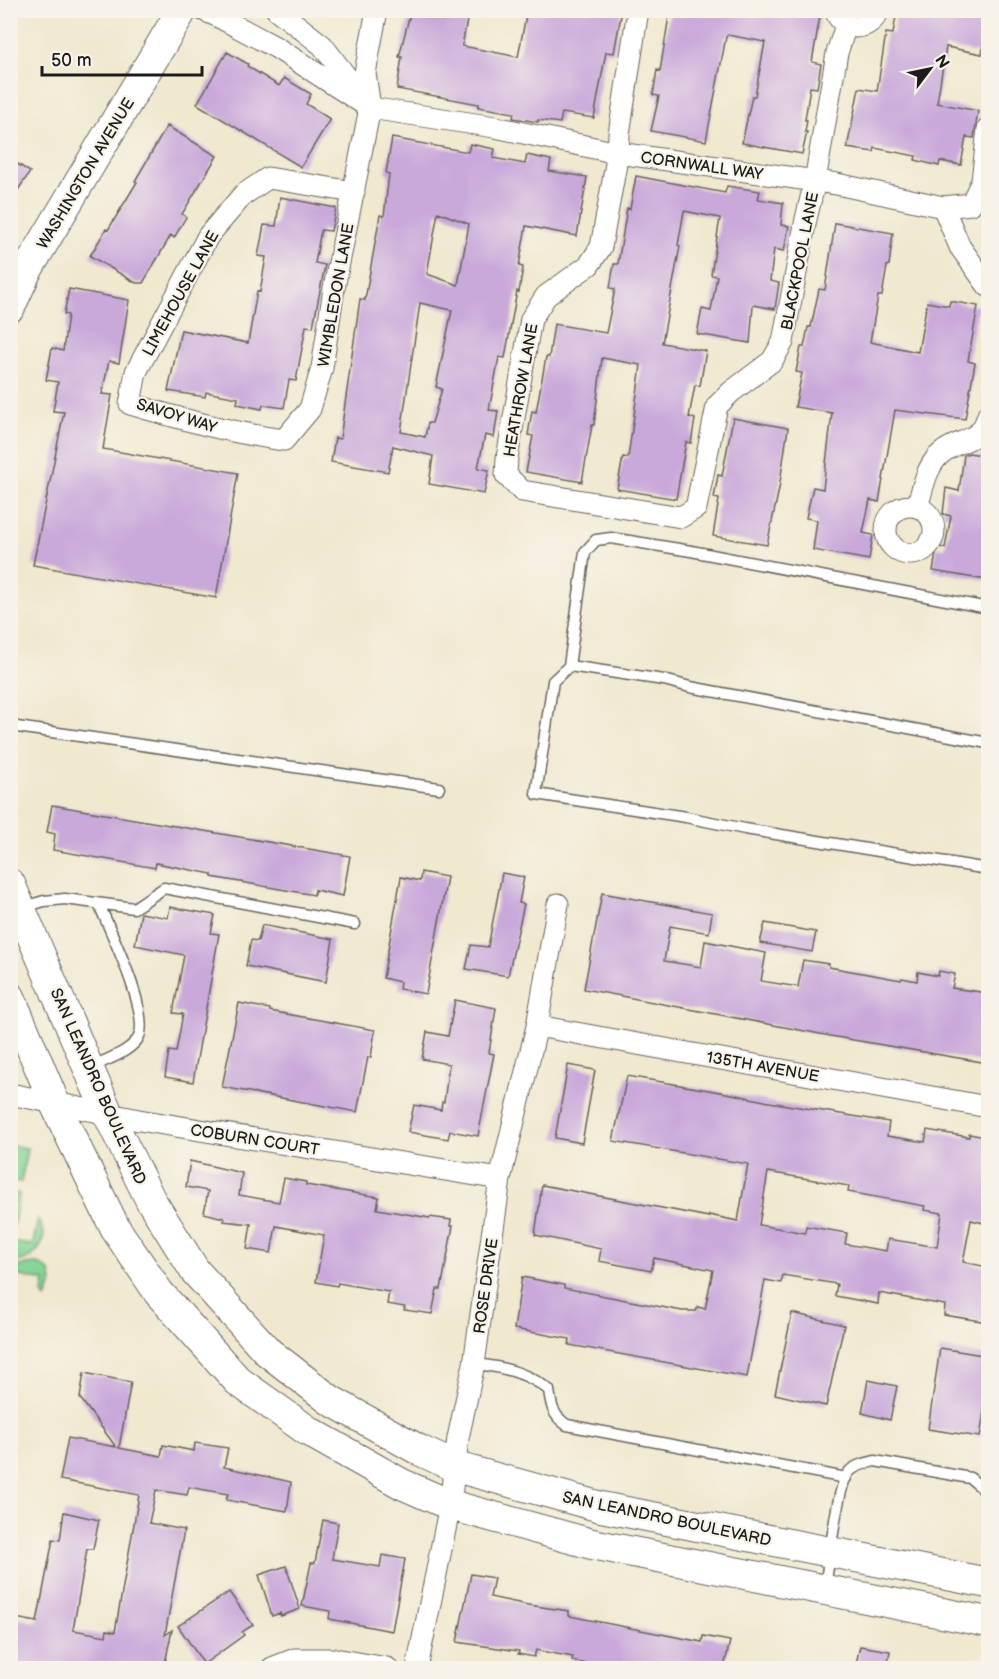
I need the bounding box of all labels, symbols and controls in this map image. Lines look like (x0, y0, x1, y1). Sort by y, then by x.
scale bar (42, 39, 202, 77)
north arrow (900, 39, 960, 99)
text: 50 m (51, 50, 92, 71)
text: N (930, 52, 953, 72)
street label: WASHINGTON AVENUE (34, 95, 139, 253)
street label: CORNWALL WAY (639, 148, 765, 185)
street label: BLACKPOOL LANE (778, 190, 823, 332)
street label: WIMBLEDON LANE (314, 222, 358, 369)
street label: LIMEHOUSE LANE (139, 228, 224, 360)
street label: HEATHROW LANE (500, 322, 543, 459)
street label: SAVOY WAY (134, 395, 220, 438)
street label: SAN LEANDRO BOULEVARD (46, 985, 150, 1188)
street label: 135TH AVENUE (705, 1048, 821, 1087)
street label: COBURN COURT (189, 1121, 321, 1160)
street label: ROSE DRIVE (470, 1237, 503, 1335)
street label: SAN LEANDRO BOULEVARD (561, 1488, 773, 1551)

